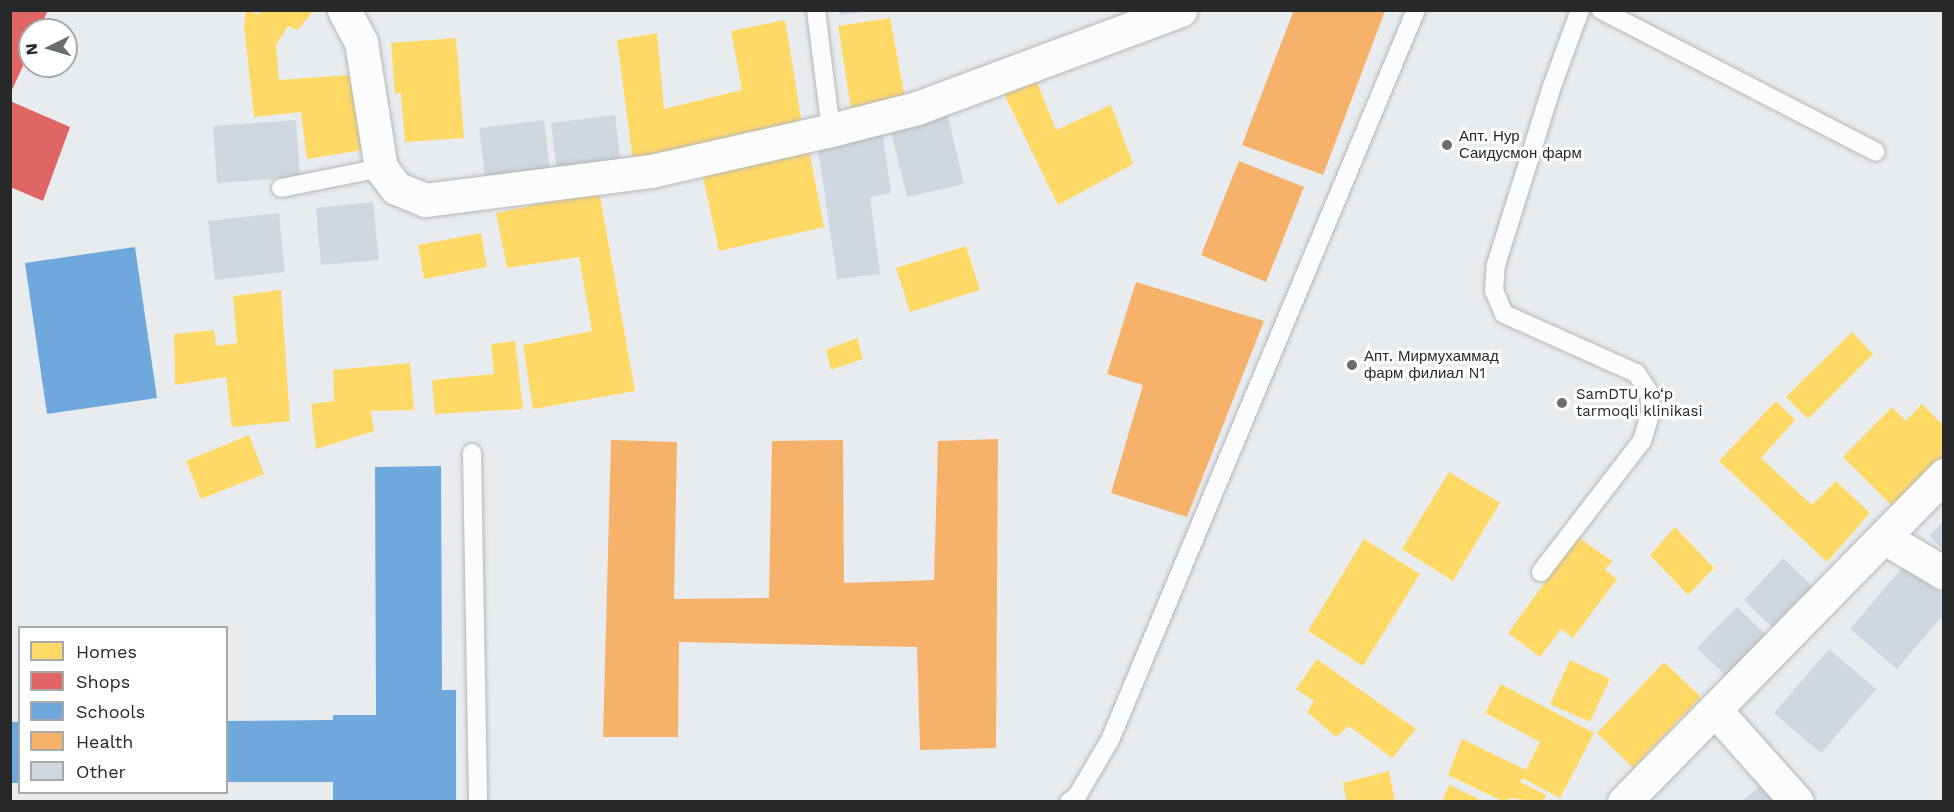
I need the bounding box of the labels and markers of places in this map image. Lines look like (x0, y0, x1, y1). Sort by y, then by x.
place label: Апт. Нур Саидусмон фарм (1459, 127, 1582, 162)
marker: Апт. Нур Саидусмон фарм (1440, 138, 1454, 152)
place label: Апт. Мирмухаммад фарм филиал N1 (1364, 347, 1499, 382)
marker: Апт. Мирмухаммад фарм филиал N1 (1345, 358, 1359, 372)
place label: SamDTU ko‘p tarmoqli klinikasi (1576, 385, 1702, 420)
marker: SamDTU ko‘p tarmoqli klinikasi (1553, 394, 1571, 412)

